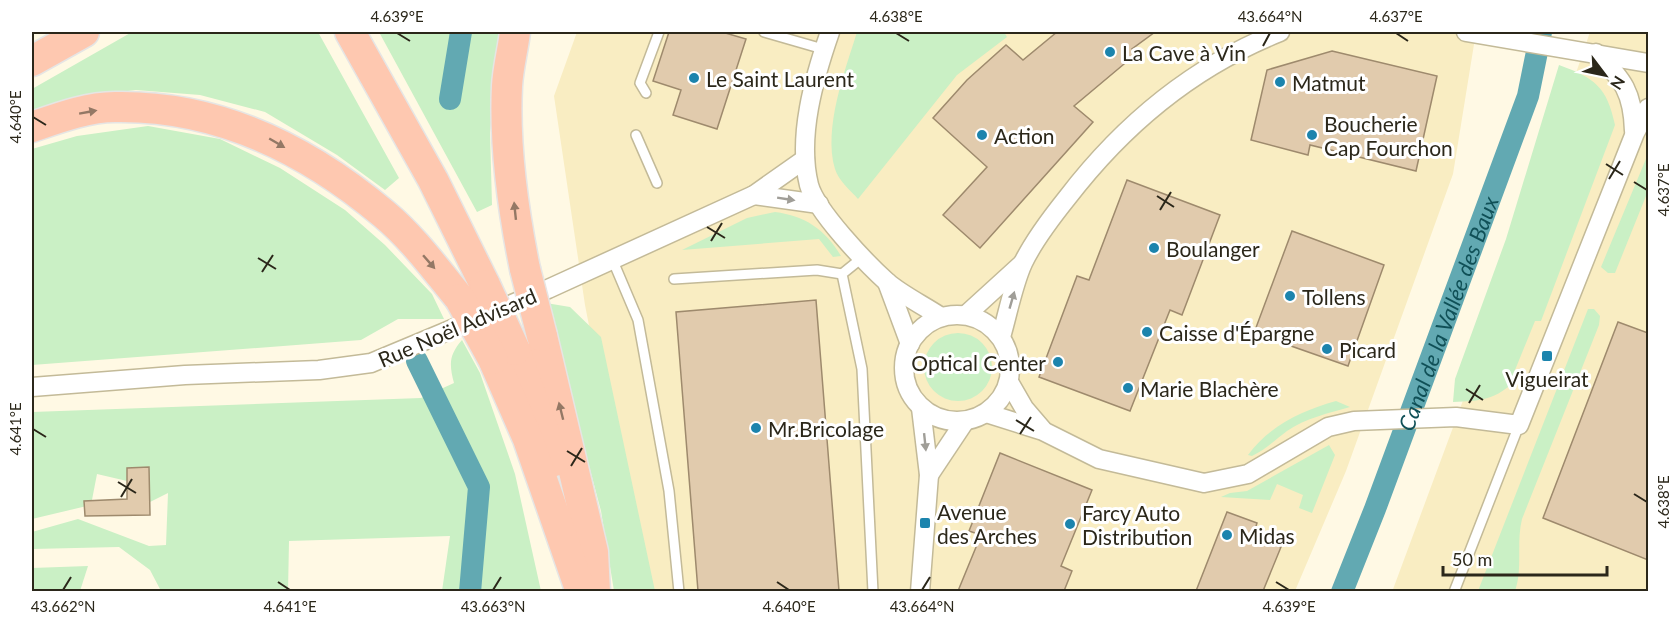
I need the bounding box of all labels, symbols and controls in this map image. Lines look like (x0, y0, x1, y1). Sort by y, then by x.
text: 4.639°E (370, 7, 424, 25)
text: 4.638°E (869, 7, 923, 25)
text: 43.664°N (1238, 7, 1302, 25)
text: 4.637°E (1369, 7, 1423, 25)
place label: La Cave à Vin (1122, 40, 1246, 65)
marker: La Cave à Vin (1103, 45, 1117, 59)
north arrow (1575, 45, 1635, 105)
place label: Le Saint Laurent (706, 66, 854, 91)
place label: Matmut (1292, 70, 1366, 95)
marker: Le Saint Laurent (687, 71, 701, 85)
text: N (1607, 73, 1629, 93)
marker: Matmut (1273, 75, 1287, 89)
text: 4.640°E (6, 90, 24, 144)
one-way arrow (78, 107, 97, 116)
place label: Boucherie Cap Fourchon (1324, 111, 1453, 160)
place label: Action (994, 123, 1055, 148)
marker: Action (975, 128, 989, 142)
marker: Boucherie Cap Fourchon (1305, 128, 1319, 142)
one-way arrow (269, 138, 286, 148)
text: 4.637°E (1654, 163, 1672, 217)
water label: Canal de la Vallée des Baux (1392, 192, 1503, 434)
one-way arrow (777, 195, 796, 204)
one-way arrow (510, 202, 520, 221)
place label: Boulanger (1166, 236, 1260, 261)
marker: Boulanger (1147, 241, 1161, 255)
one-way arrow (422, 254, 435, 269)
street label: Rue Noël Advisard (374, 282, 540, 372)
place label: Tollens (1302, 284, 1366, 309)
marker: Tollens (1283, 289, 1297, 303)
one-way arrow (1008, 291, 1017, 309)
place label: Caisse d'Épargne (1159, 320, 1314, 345)
marker: Caisse d'Épargne (1140, 325, 1154, 339)
place label: Picard (1339, 337, 1396, 362)
marker: Picard (1320, 342, 1334, 356)
marker: Vigueirat (1540, 349, 1554, 363)
place label: Optical Center (911, 350, 1046, 375)
marker: Optical Center (1051, 355, 1065, 369)
place label: Vigueirat (1505, 366, 1589, 391)
place label: Marie Blachère (1140, 376, 1279, 401)
marker: Marie Blachère (1121, 381, 1135, 395)
one-way arrow (555, 401, 565, 420)
text: 4.641°E (6, 402, 24, 456)
place label: Mr.Bricolage (768, 416, 884, 441)
marker: Mr.Bricolage (749, 421, 763, 435)
one-way arrow (920, 432, 930, 451)
text: 4.638°E (1654, 475, 1672, 529)
place label: Avenue des Arches (937, 499, 1037, 548)
place label: Farcy Auto Distribution (1082, 500, 1192, 549)
marker: Avenue des Arches (918, 516, 932, 530)
marker: Farcy Auto Distribution (1063, 517, 1077, 531)
place label: Midas (1239, 523, 1295, 548)
marker: Midas (1220, 528, 1234, 542)
scale bar (1443, 539, 1606, 577)
text: 50 m (1452, 548, 1492, 570)
text: 43.662°N (31, 597, 95, 615)
text: 4.641°E (263, 597, 317, 615)
text: 43.663°N (461, 597, 525, 615)
text: 4.640°E (762, 597, 816, 615)
text: 43.664°N (890, 597, 954, 615)
text: 4.639°E (1262, 597, 1316, 615)

